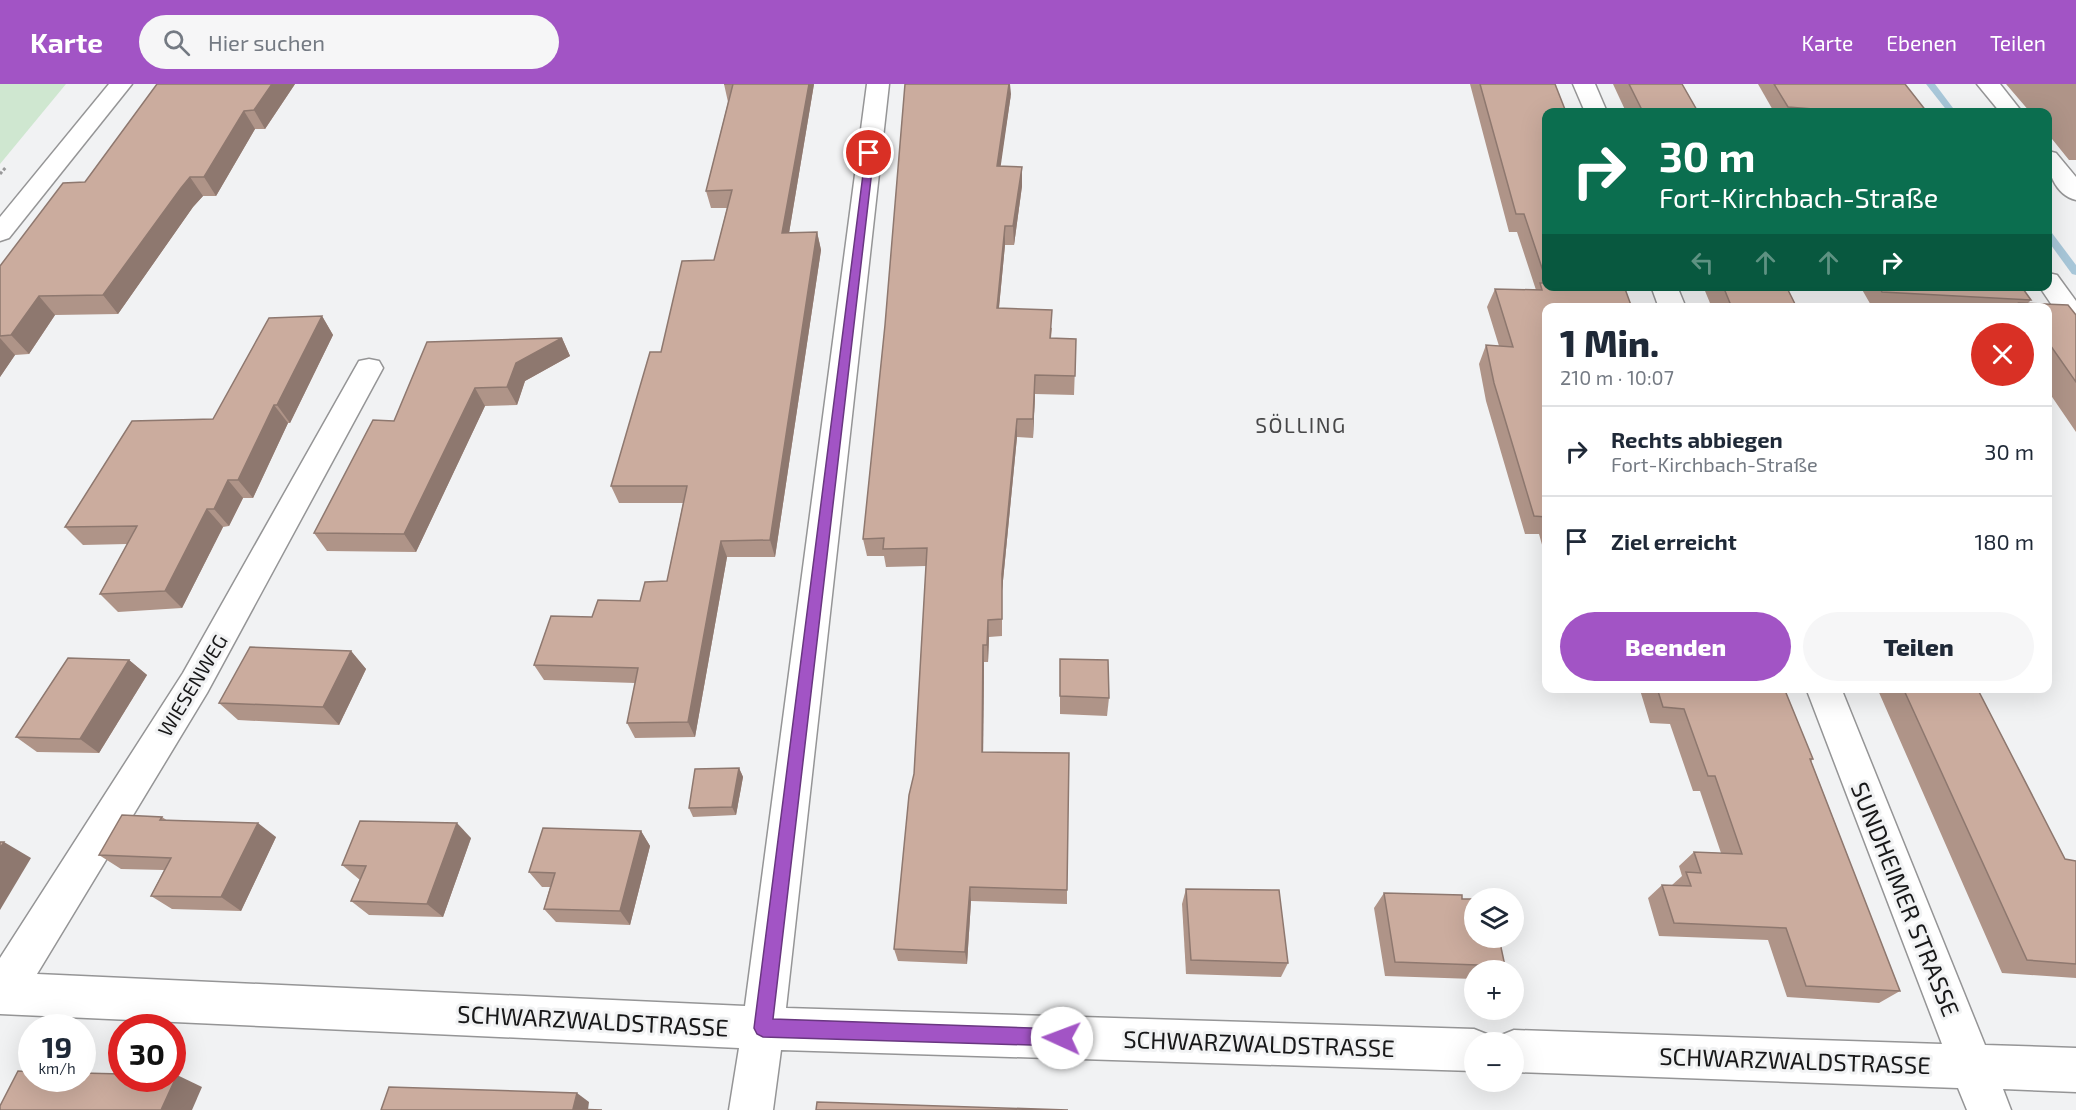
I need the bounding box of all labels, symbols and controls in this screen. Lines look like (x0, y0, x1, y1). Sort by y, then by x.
search box (139, 15, 559, 69)
text: Karte (30, 25, 103, 59)
icon: search (160, 26, 193, 59)
text: Hier suchen (208, 29, 325, 55)
text: Karte (1802, 30, 1853, 55)
text: Ebenen (1886, 30, 1957, 55)
text: Teilen (1990, 30, 2046, 55)
pin (843, 127, 894, 178)
text: 30 m (1659, 130, 1755, 180)
icon: right (1560, 132, 1638, 210)
icon: arrive (852, 136, 885, 169)
text: Fort-Kirchbach-Straße (1659, 181, 1938, 213)
icon: left (1686, 246, 1719, 279)
icon: ahead (1749, 246, 1782, 279)
icon: ahead (1812, 246, 1845, 279)
icon: right (1875, 246, 1908, 279)
text: 1 Min. (1560, 321, 1659, 364)
button: close (1971, 323, 2034, 386)
text: 210 m · 10:07 (1560, 365, 1674, 389)
district label: SÖLLING (1255, 412, 1347, 437)
text: Rechts abbiegen (1611, 426, 1783, 452)
icon: right (1560, 435, 1593, 468)
text: 30 m (1984, 438, 2034, 464)
text: Fort-Kirchbach-Straße (1611, 452, 1818, 476)
icon: arrive (1560, 525, 1593, 558)
text: Ziel erreicht (1611, 528, 1737, 554)
text: 180 m (1974, 528, 2034, 554)
button: Beenden (1560, 612, 1791, 681)
button: Teilen (1803, 612, 2034, 681)
street label: WIESENWEG (152, 630, 232, 740)
street label: SUNDHEIMER STRASSE (1846, 778, 1966, 1020)
map controls (1464, 888, 1524, 1092)
button: layers (1464, 888, 1524, 948)
button: + (1464, 960, 1524, 1020)
street label: SCHWARZWALDSTRASSE (457, 998, 729, 1042)
position arrow (1030, 1006, 1094, 1070)
speed limit sign: 30 (108, 1014, 186, 1092)
street label: SCHWARZWALDSTRASSE (1123, 1024, 1395, 1062)
text: 19 (42, 1028, 72, 1064)
button: − (1464, 1032, 1524, 1092)
street label: SCHWARZWALDSTRASSE (1659, 1041, 1931, 1079)
text: km/h (38, 1059, 76, 1077)

